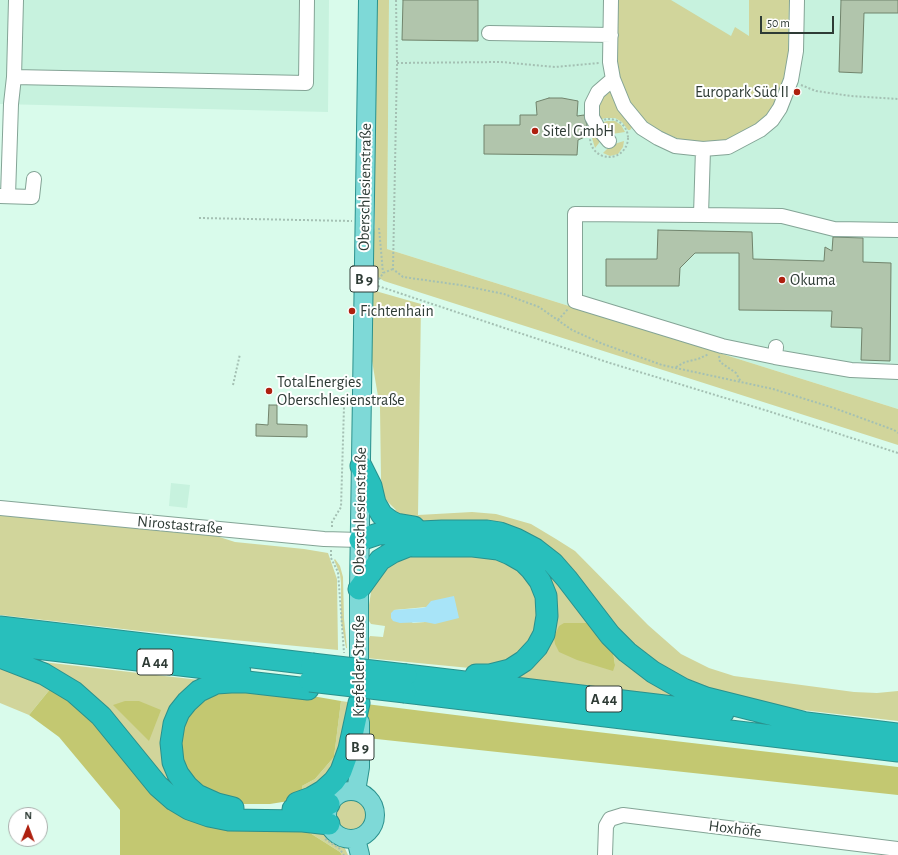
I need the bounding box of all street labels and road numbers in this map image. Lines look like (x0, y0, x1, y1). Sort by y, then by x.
street label: Oberschlesienstraße (354, 123, 376, 251)
road number: B 9 (350, 266, 378, 292)
street label: Oberschlesienstraße (349, 447, 371, 575)
street label: Nirostastraße (136, 512, 224, 538)
street label: Krefelder Straße (349, 615, 369, 717)
road number: A 44 (137, 649, 173, 675)
road number: A 44 (586, 686, 622, 712)
road number: B 9 (346, 734, 374, 760)
street label: Hoxhöfe (708, 816, 762, 842)

